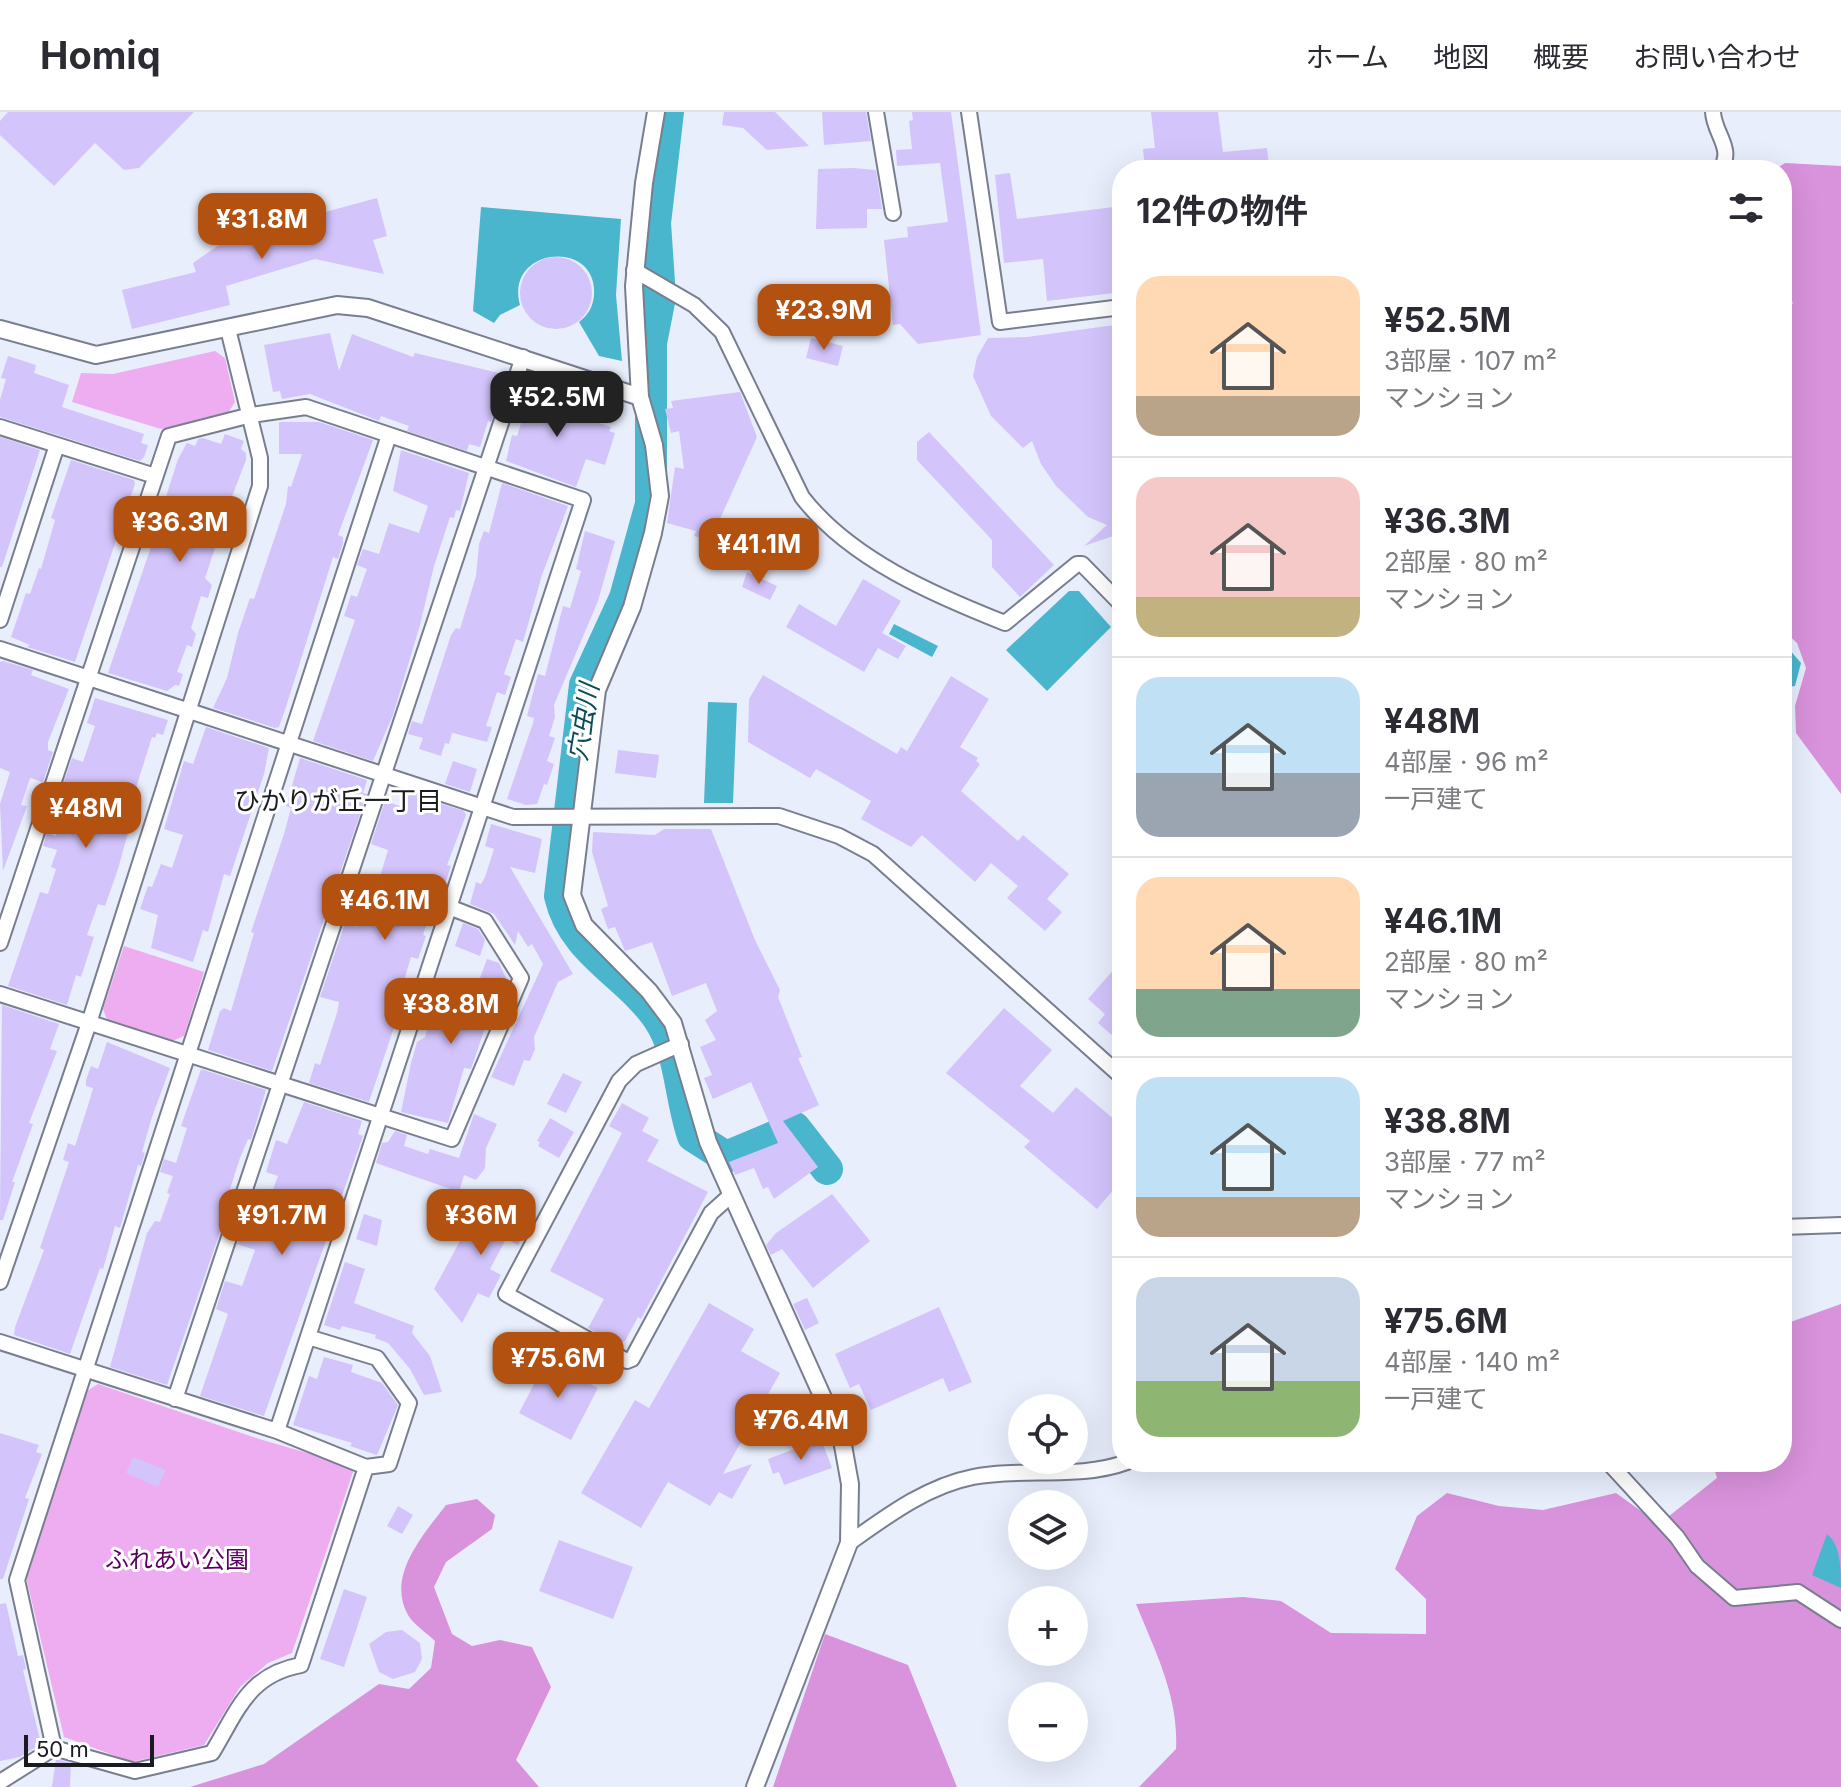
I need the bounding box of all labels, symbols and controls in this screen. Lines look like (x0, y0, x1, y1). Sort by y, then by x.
text: Homiq (40, 32, 161, 78)
text: ホーム (1306, 40, 1389, 74)
text: 地図 (1433, 40, 1489, 74)
text: 概要 (1533, 40, 1589, 74)
text: お問い合わせ (1633, 40, 1801, 74)
icon: filters (1724, 186, 1768, 230)
text: 12件の物件 (1136, 190, 1308, 231)
pin: ¥31.8M (197, 193, 327, 261)
text: ¥31.8M (216, 203, 308, 234)
pin: ¥23.9M (759, 284, 889, 352)
text: ¥23.9M (776, 294, 872, 325)
text: ¥52.5M (1384, 299, 1511, 340)
icon: home (1200, 308, 1296, 404)
text: 3部屋 · 107 m² (1384, 345, 1557, 376)
pin: ¥52.5M (492, 371, 622, 439)
text: ¥52.5M (508, 381, 606, 412)
text: マンション (1384, 382, 1514, 413)
pin: ¥36.3M (115, 496, 245, 564)
text: ¥36.3M (1384, 500, 1511, 541)
text: ¥36.3M (132, 506, 228, 537)
icon: home (1200, 509, 1296, 605)
pin: ¥41.1M (694, 518, 824, 586)
text: ¥41.1M (717, 528, 801, 559)
text: 2部屋 · 80 m² (1384, 546, 1548, 577)
text: マンション (1384, 583, 1514, 614)
water label: 穴虫川 (562, 678, 605, 763)
text: ¥48M (1384, 700, 1480, 741)
icon: home (1200, 709, 1296, 805)
text: 4部屋 · 96 m² (1384, 746, 1549, 777)
pin: ¥48M (39, 782, 133, 850)
text: 一戸建て (1384, 783, 1488, 814)
district label: ひかりが丘一丁目 (234, 785, 442, 816)
text: ¥48M (49, 792, 123, 823)
pin: ¥46.1M (320, 874, 450, 942)
text: ¥46.1M (340, 884, 430, 915)
text: ¥46.1M (1384, 900, 1502, 941)
icon: home (1200, 909, 1296, 1005)
text: 2部屋 · 80 m² (1384, 946, 1548, 977)
pin: ¥38.8M (386, 978, 516, 1046)
text: マンション (1384, 983, 1514, 1014)
text: ¥38.8M (402, 988, 500, 1019)
text: ¥38.8M (1384, 1100, 1511, 1141)
icon: home (1200, 1109, 1296, 1205)
text: 3部屋 · 77 m² (1384, 1146, 1546, 1177)
text: マンション (1384, 1183, 1514, 1214)
pin: ¥91.7M (217, 1189, 347, 1257)
pin: ¥36M (434, 1189, 528, 1257)
text: ¥91.7M (237, 1199, 327, 1230)
text: ¥36M (445, 1199, 517, 1230)
text: ¥75.6M (1384, 1300, 1508, 1341)
icon: home (1200, 1309, 1296, 1405)
pin: ¥75.6M (493, 1332, 623, 1400)
text: ¥75.6M (511, 1342, 605, 1373)
text: 4部屋 · 140 m² (1384, 1346, 1560, 1377)
text: 一戸建て (1384, 1383, 1488, 1414)
pin: ¥76.4M (736, 1394, 866, 1462)
map controls (1008, 1394, 1088, 1762)
button: locate (1008, 1394, 1088, 1474)
text: ¥76.4M (753, 1404, 849, 1435)
button: layers (1008, 1490, 1088, 1570)
park label: ふれあい公園 (105, 1545, 249, 1574)
button: + (1008, 1586, 1088, 1666)
button: − (1008, 1682, 1088, 1762)
scale bar (24, 1731, 154, 1767)
text: 50 m (36, 1736, 89, 1762)

